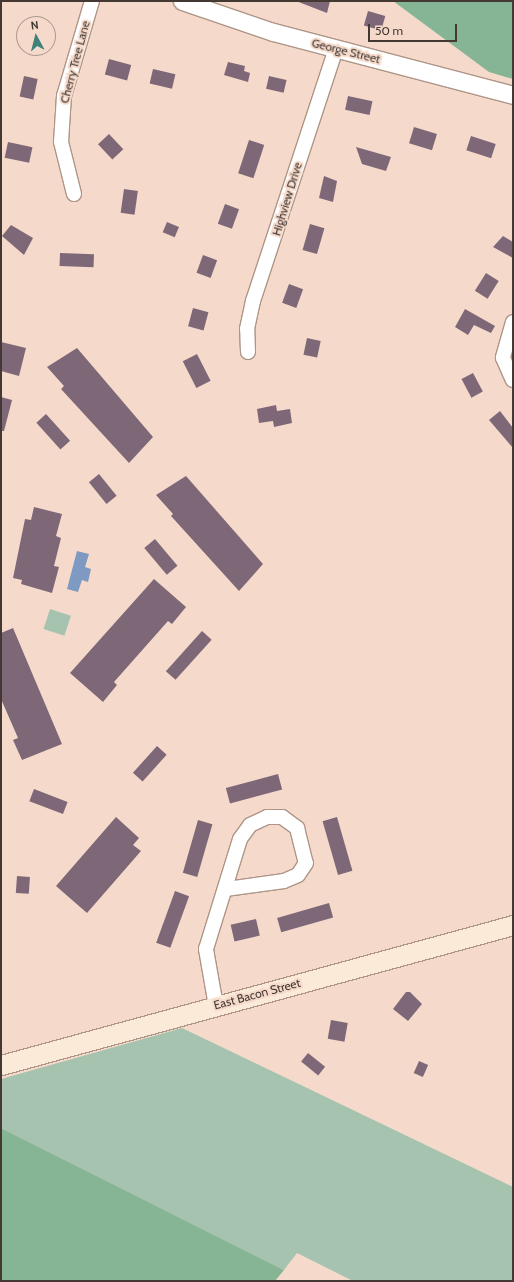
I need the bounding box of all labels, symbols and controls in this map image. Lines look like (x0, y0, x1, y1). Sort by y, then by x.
north arrow (16, 16, 56, 56)
scale bar (370, 16, 459, 42)
text: N (30, 18, 39, 33)
street label: Cherry Tree Lane (57, 19, 93, 105)
text: 50 m (375, 23, 403, 38)
street label: George Street (310, 36, 382, 66)
street label: Highview Drive (269, 160, 305, 238)
street label: East Bacon Street (212, 975, 302, 1013)

